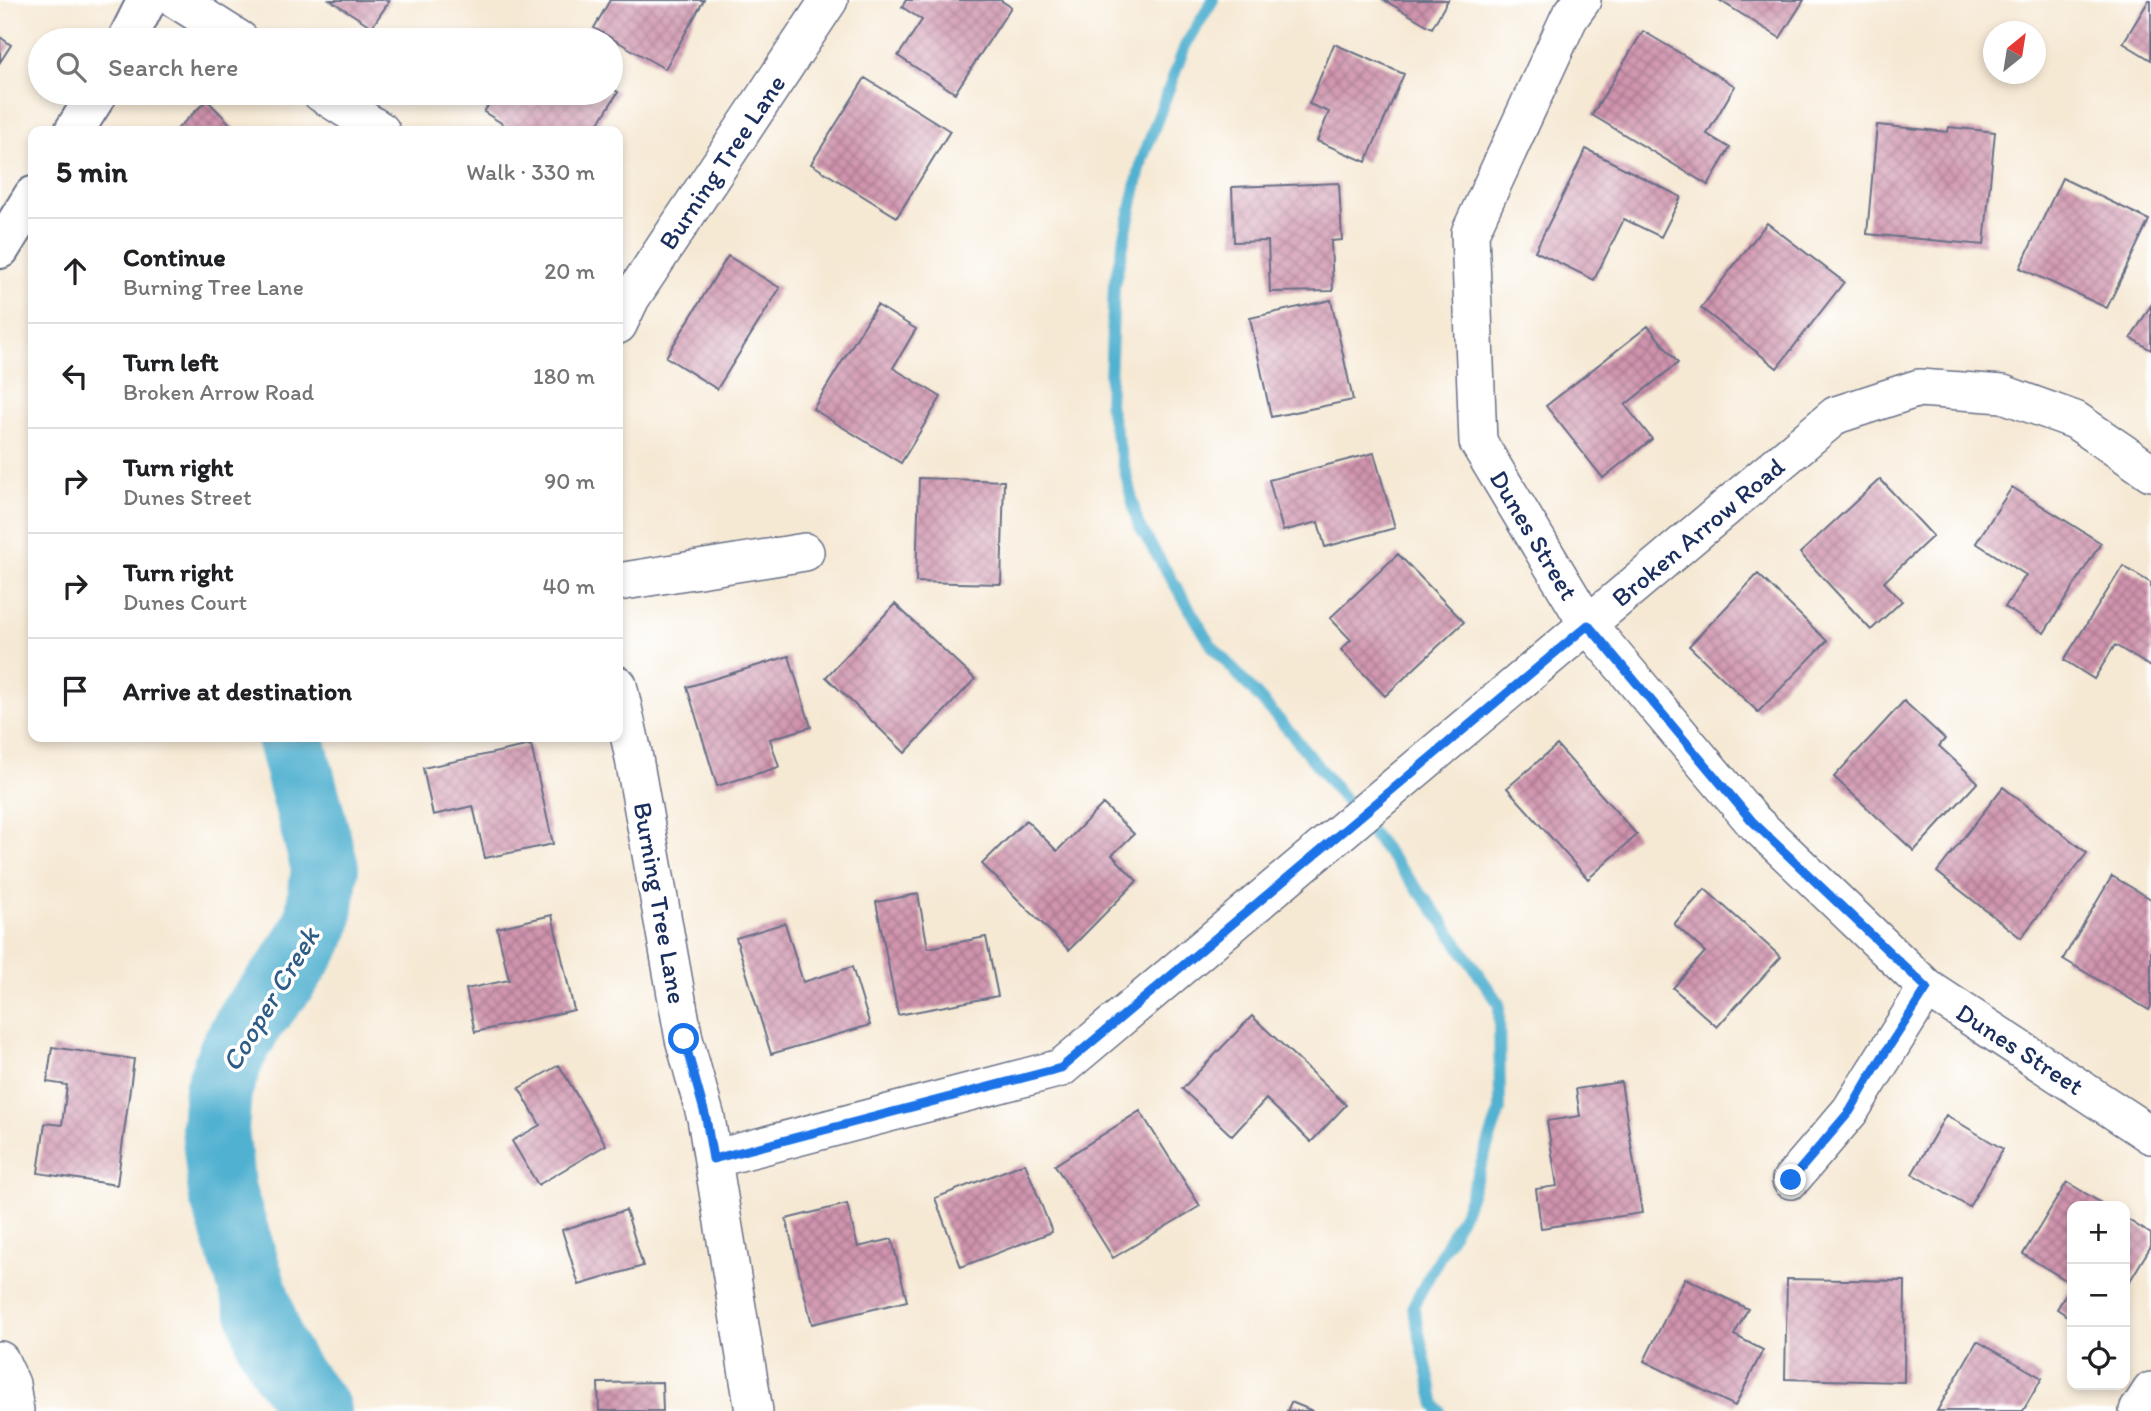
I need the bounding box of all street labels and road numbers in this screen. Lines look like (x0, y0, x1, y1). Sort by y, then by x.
street label: Burning Tree Lane (652, 68, 792, 256)
street label: Broken Arrow Road (1605, 450, 1792, 614)
street label: Dunes Street (1483, 464, 1585, 606)
street label: Burning Tree Lane (627, 800, 693, 1006)
street label: Dunes Street (1950, 996, 2090, 1102)

